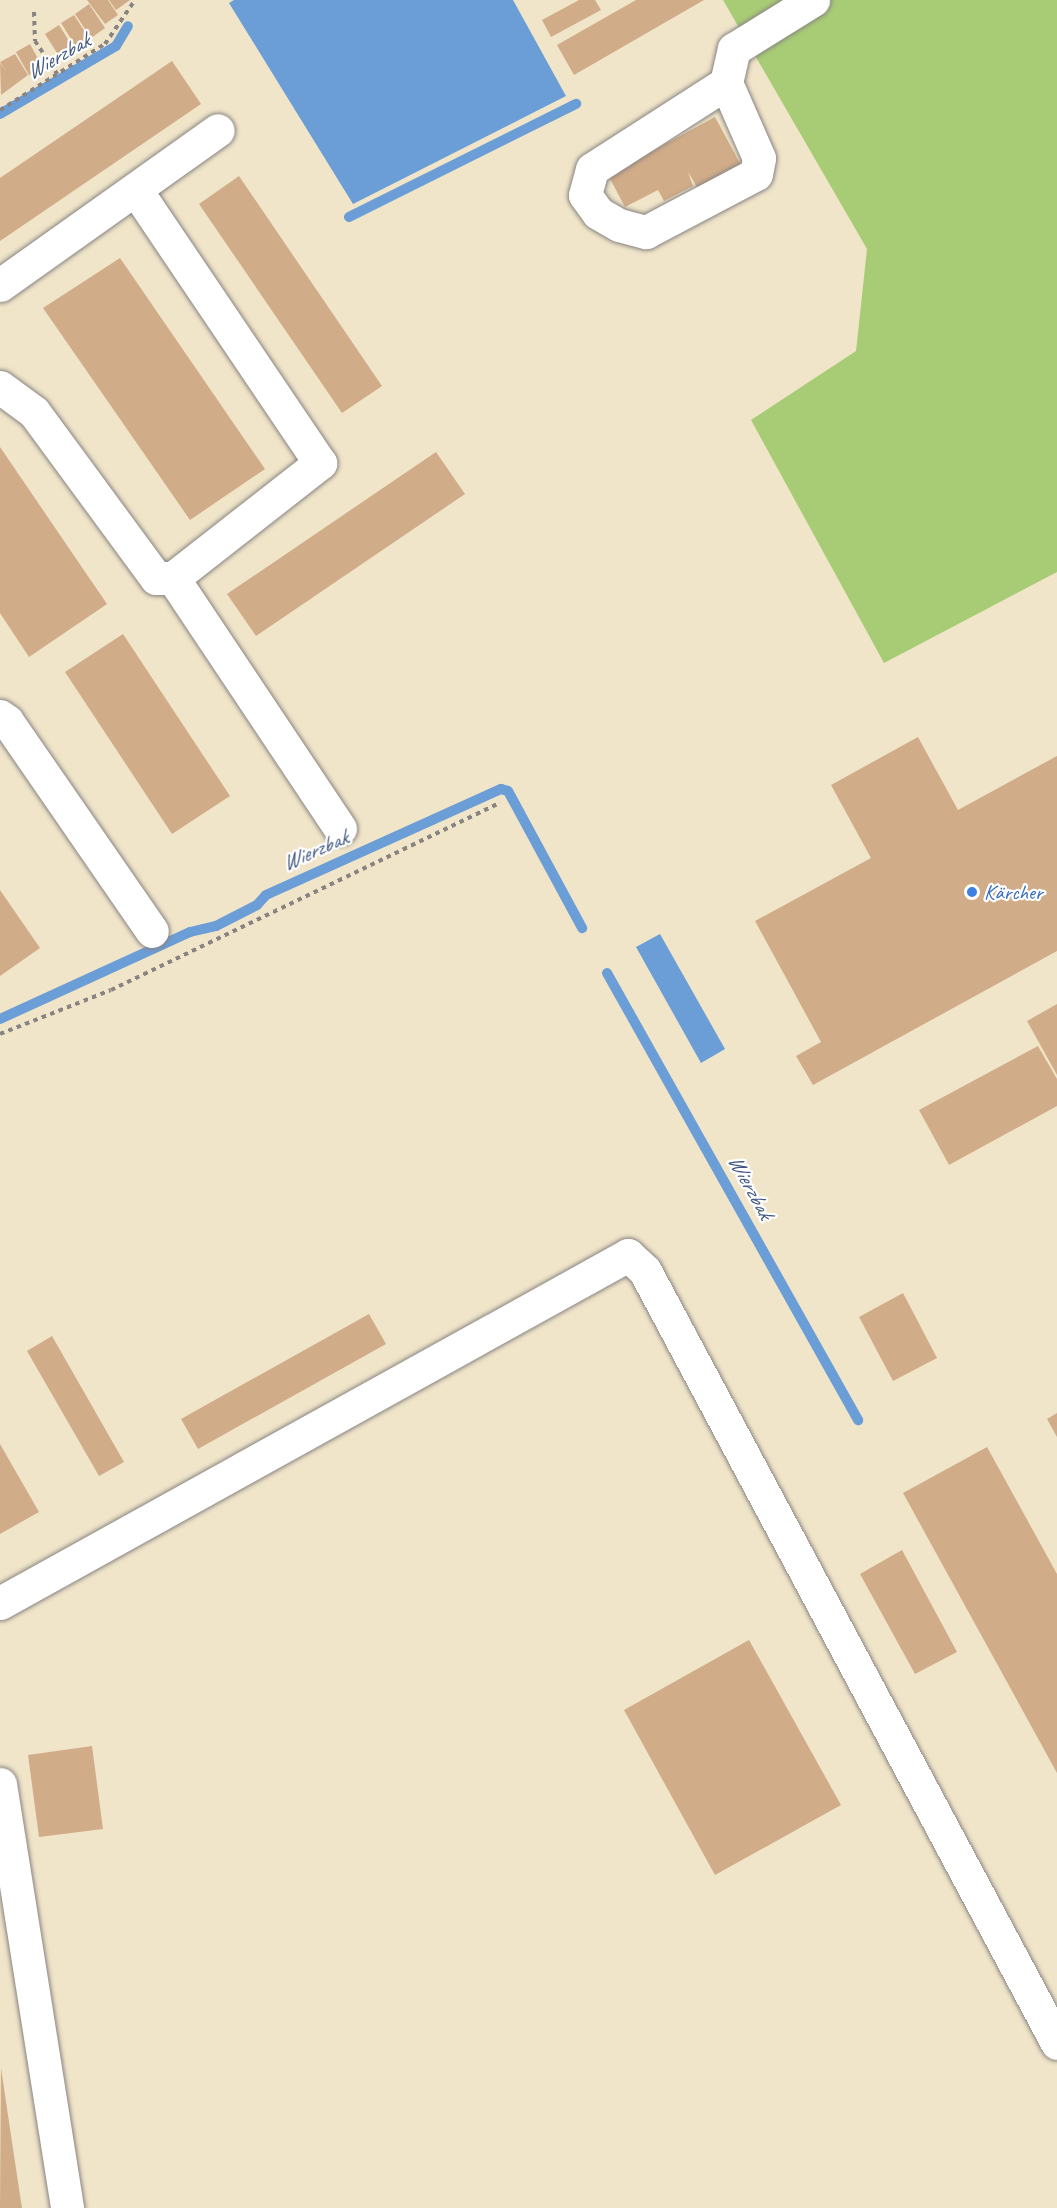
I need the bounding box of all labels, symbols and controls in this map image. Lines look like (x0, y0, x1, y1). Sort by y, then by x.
water label: Wierzbak (21, 28, 95, 86)
water label: Wierzbak (278, 825, 352, 877)
place label: Kärcher (984, 879, 1042, 905)
marker: Kärcher (965, 885, 979, 899)
water label: Wierzbak (722, 1150, 778, 1224)

